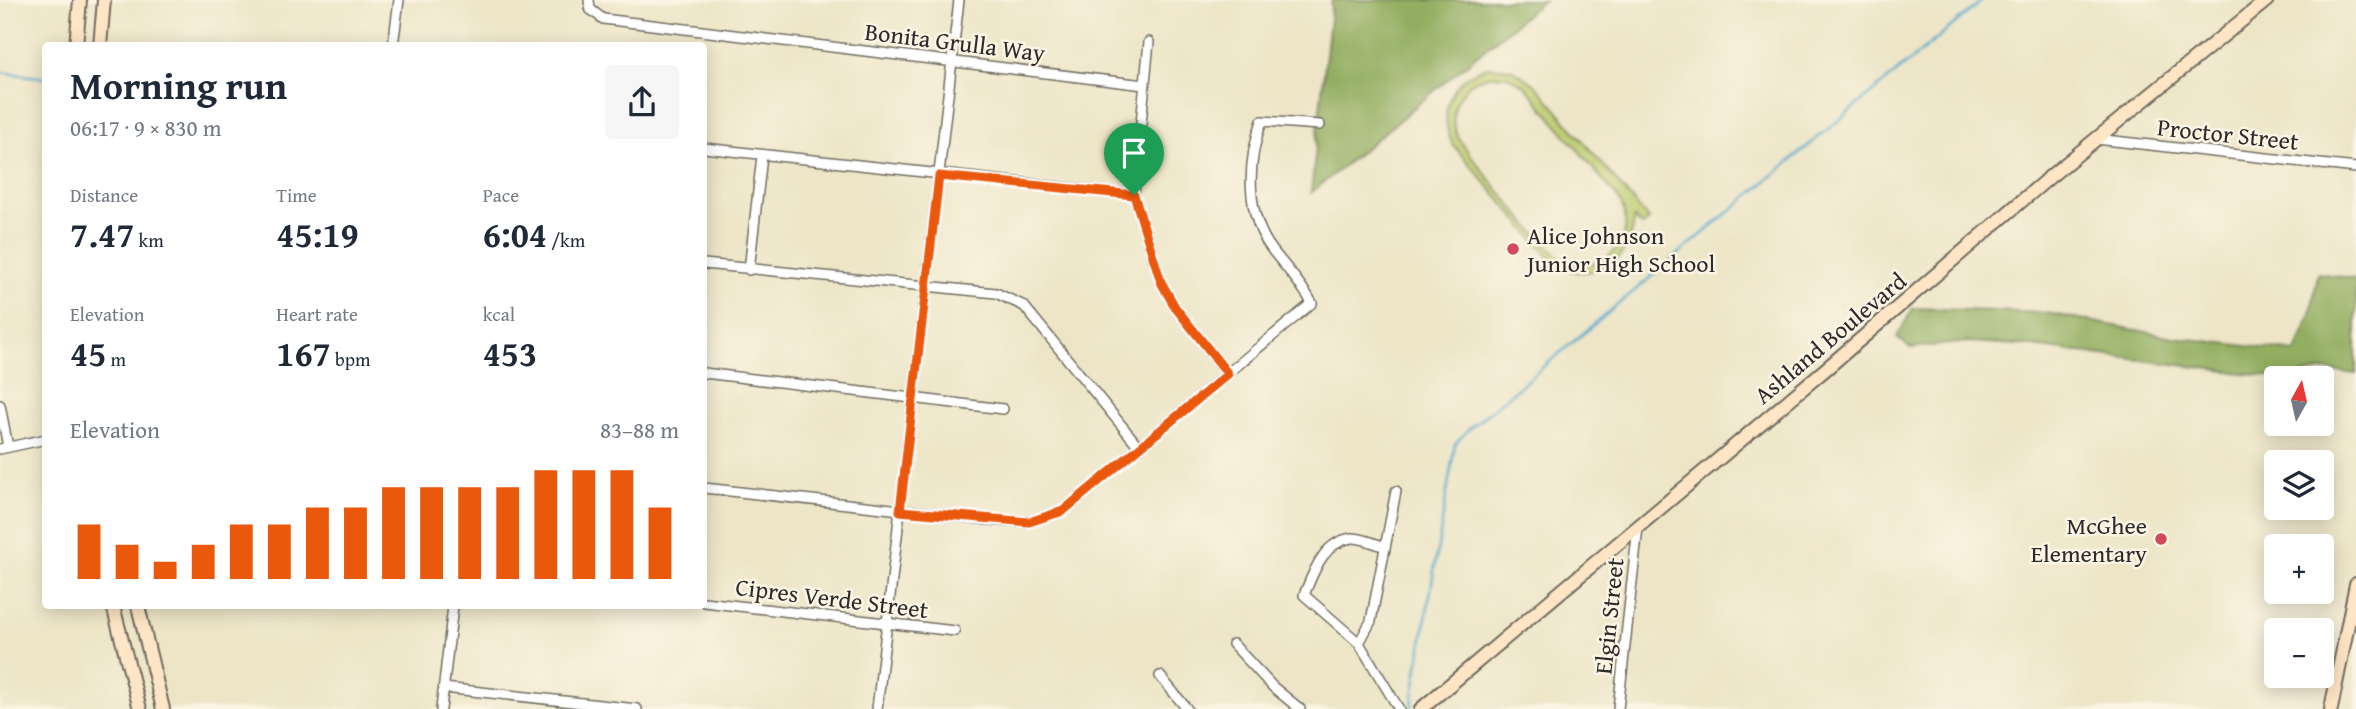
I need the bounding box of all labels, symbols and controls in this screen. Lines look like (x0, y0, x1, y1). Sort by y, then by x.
street label: Bonita Grulla Way (863, 14, 1047, 70)
text: Morning run (70, 57, 287, 113)
button: share (605, 65, 679, 139)
street label: Proctor Street (2156, 109, 2301, 159)
text: 06:17 · 9 × 830 m (70, 111, 222, 144)
pin (1104, 123, 1164, 195)
icon: arrive (1115, 134, 1153, 172)
text: Distance (70, 181, 138, 209)
text: Time (276, 181, 317, 209)
text: Pace (483, 181, 519, 209)
text: 7.47 (70, 209, 134, 260)
text: 45:19 (276, 209, 359, 260)
text: 6:04 (483, 209, 547, 260)
place label: Alice Johnson Junior High School (1524, 218, 1716, 281)
text: km (134, 226, 164, 254)
text: /km (547, 226, 585, 254)
marker: Alice Johnson Junior High School (1505, 241, 1521, 257)
street label: Ashland Boulevard (1746, 264, 1914, 412)
text: Elevation (70, 300, 144, 328)
text: Heart rate (276, 300, 358, 328)
text: kcal (483, 300, 515, 328)
text: 45 (70, 328, 106, 379)
text: 167 (276, 328, 331, 379)
text: 453 (483, 328, 537, 379)
text: m (106, 345, 126, 373)
text: bpm (331, 345, 371, 373)
north arrow (2264, 366, 2334, 436)
map controls (2264, 366, 2334, 688)
text: Elevation (70, 413, 160, 446)
text: 83–88 m (600, 413, 679, 446)
button: layers (2264, 450, 2334, 520)
place label: McGhee Elementary (2031, 508, 2147, 571)
marker: McGhee Elementary (2153, 531, 2169, 547)
button: + (2264, 534, 2334, 604)
street label: Elgin Street (1585, 555, 1633, 676)
street label: Cipres Verde Street (734, 569, 931, 627)
button: − (2264, 618, 2334, 688)

